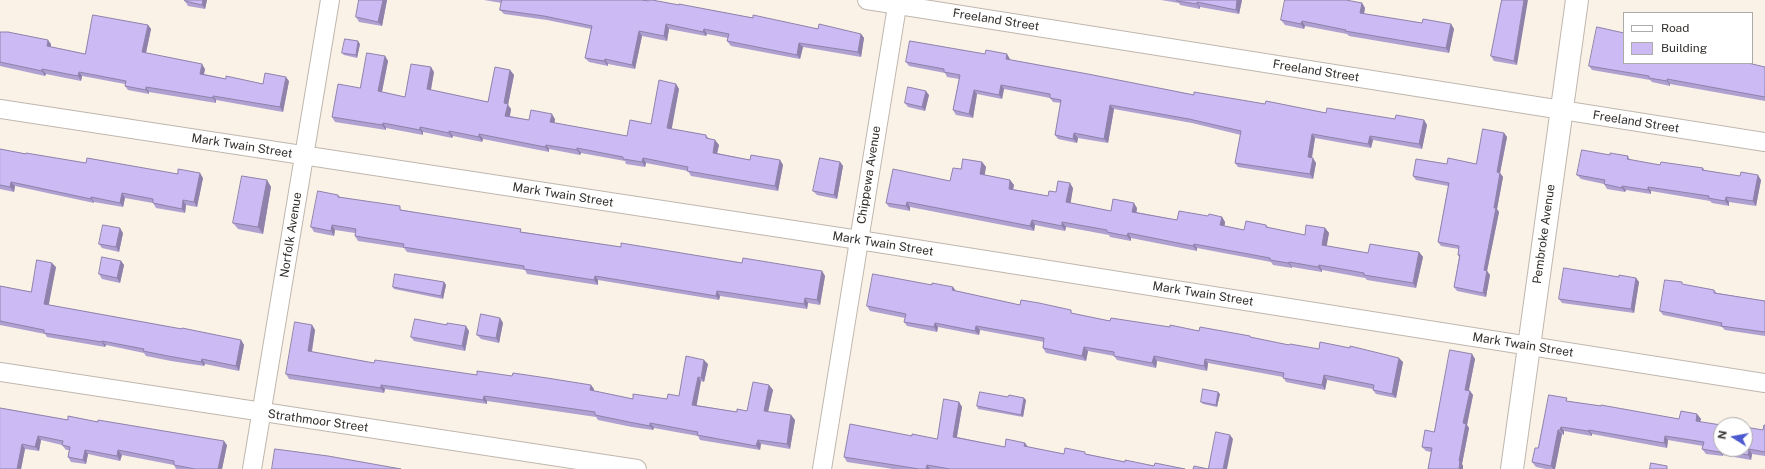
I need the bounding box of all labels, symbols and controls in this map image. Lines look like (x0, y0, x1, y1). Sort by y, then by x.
street label: Freeland Street (952, 6, 1040, 34)
legend (1623, 12, 1753, 64)
text: Road (1661, 21, 1689, 35)
text: Building (1661, 41, 1707, 55)
street label: Freeland Street (1272, 57, 1360, 85)
street label: Freeland Street (1592, 108, 1680, 136)
street label: Chippewa Avenue (854, 125, 884, 225)
street label: Mark Twain Street (191, 131, 293, 161)
street label: Mark Twain Street (512, 180, 614, 210)
street label: Pembroke Avenue (1530, 183, 1558, 285)
street label: Norfolk Avenue (277, 191, 305, 279)
street label: Mark Twain Street (832, 229, 934, 259)
street label: Mark Twain Street (1152, 279, 1254, 309)
street label: Mark Twain Street (1472, 330, 1574, 360)
street label: Strathmoor Street (267, 407, 369, 435)
north arrow (1713, 417, 1753, 457)
text: N (1715, 430, 1729, 440)

